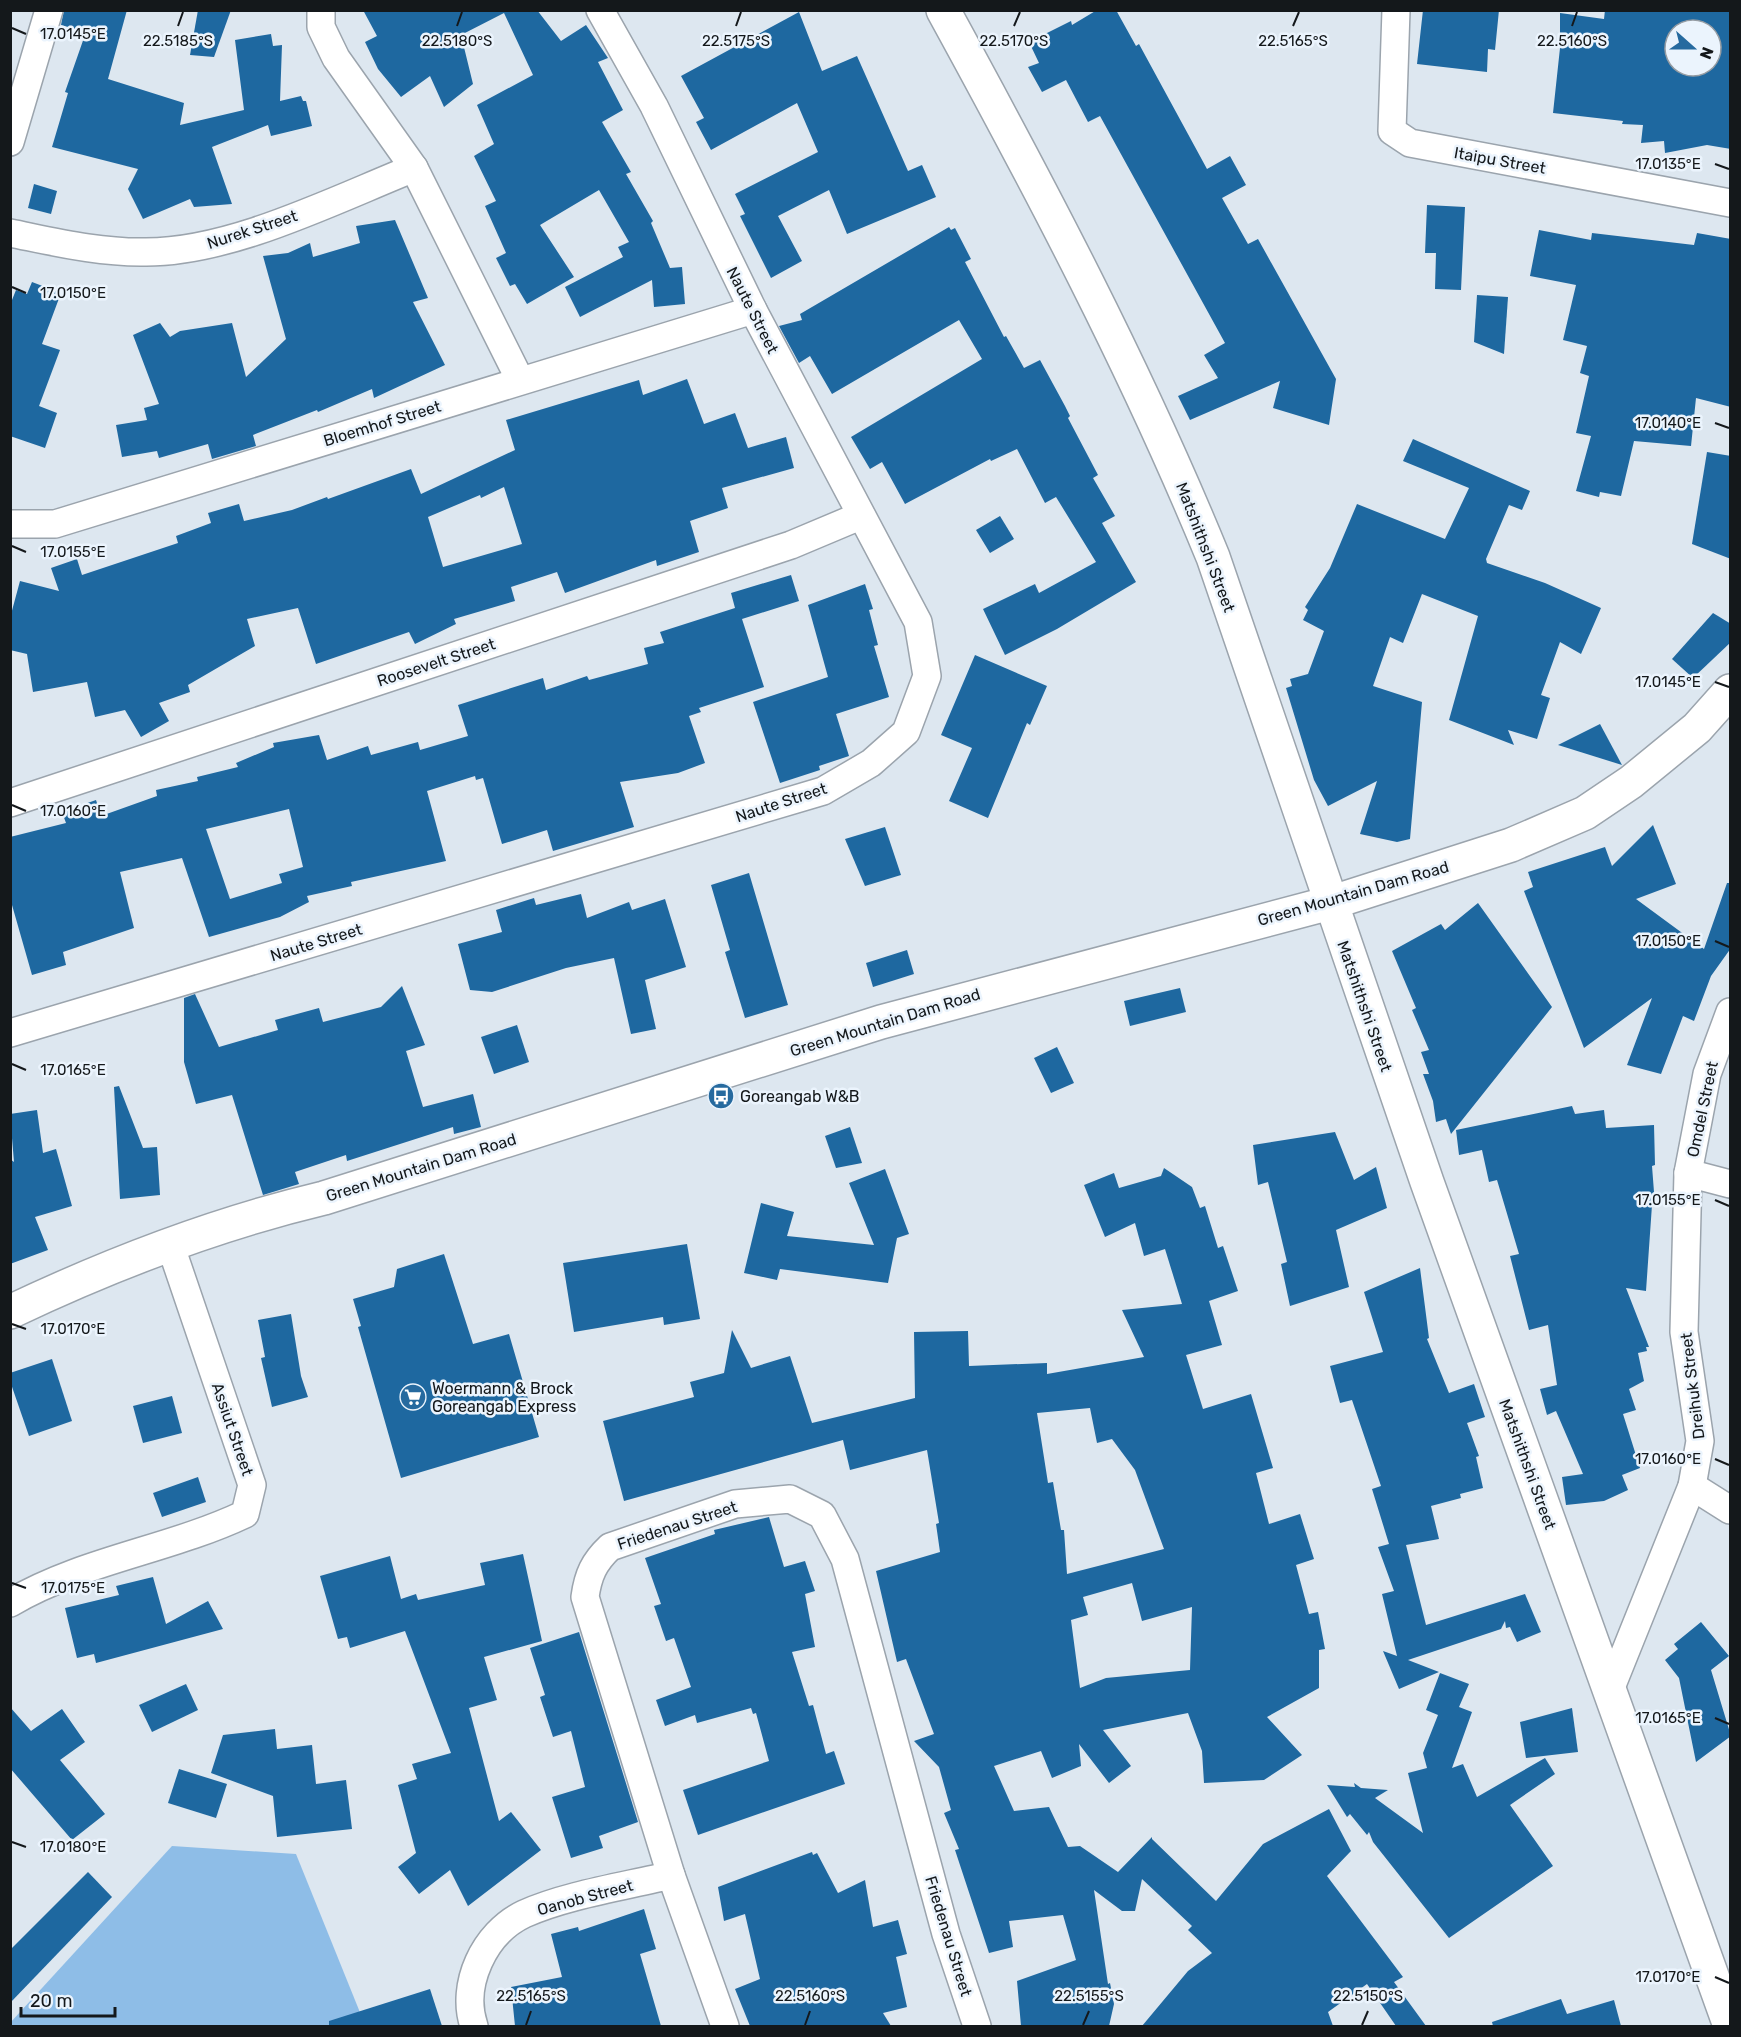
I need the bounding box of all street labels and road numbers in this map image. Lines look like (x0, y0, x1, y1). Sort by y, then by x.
street label: Itaipu Street (1453, 143, 1547, 178)
street label: Nurek Street (205, 206, 300, 253)
street label: Naute Street (723, 264, 783, 357)
street label: Bloemhof Street (321, 397, 443, 450)
street label: Matshithshi Street (1172, 480, 1239, 615)
street label: Roosevelt Street (375, 634, 498, 691)
street label: Naute Street (733, 779, 829, 826)
street label: Green Mountain Dam Road (1255, 857, 1451, 930)
street label: Naute Street (268, 920, 364, 965)
street label: Matshithshi Street (1333, 938, 1396, 1074)
street label: Green Mountain Dam Road (788, 984, 983, 1061)
street label: Omdel Street (1683, 1059, 1722, 1159)
street label: Green Mountain Dam Road (324, 1129, 519, 1206)
street label: Dreihuk Street (1677, 1331, 1708, 1440)
street label: Assiut Street (208, 1380, 257, 1478)
street label: Matshithshi Street (1495, 1396, 1560, 1532)
street label: Friedenau Street (615, 1497, 739, 1554)
street label: Friedenau Street (921, 1874, 976, 1999)
street label: Oanob Street (535, 1876, 635, 1919)

